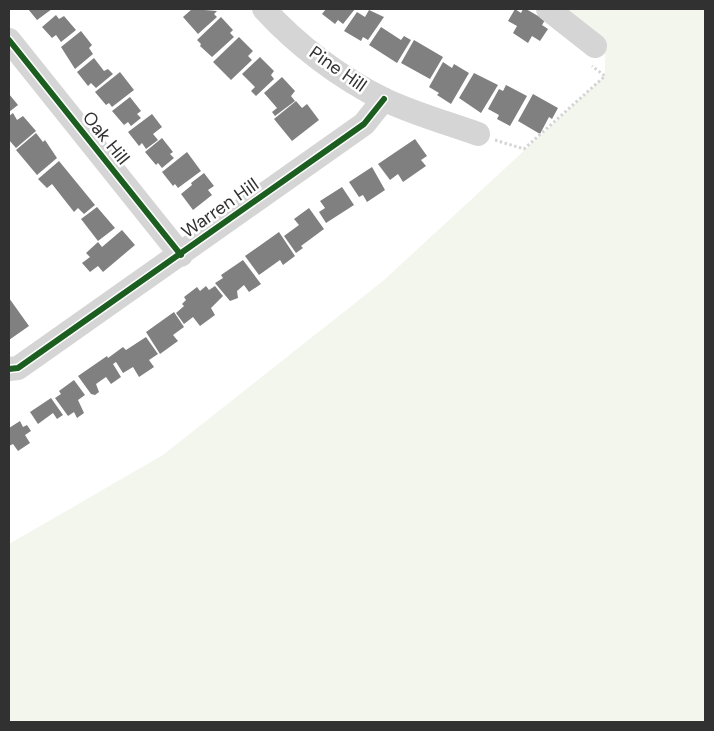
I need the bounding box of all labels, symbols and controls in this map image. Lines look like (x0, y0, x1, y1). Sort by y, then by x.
street label: Pine Hill (305, 41, 371, 97)
street label: Oak Hill (77, 106, 135, 170)
street label: Warren Hill (177, 173, 263, 243)

